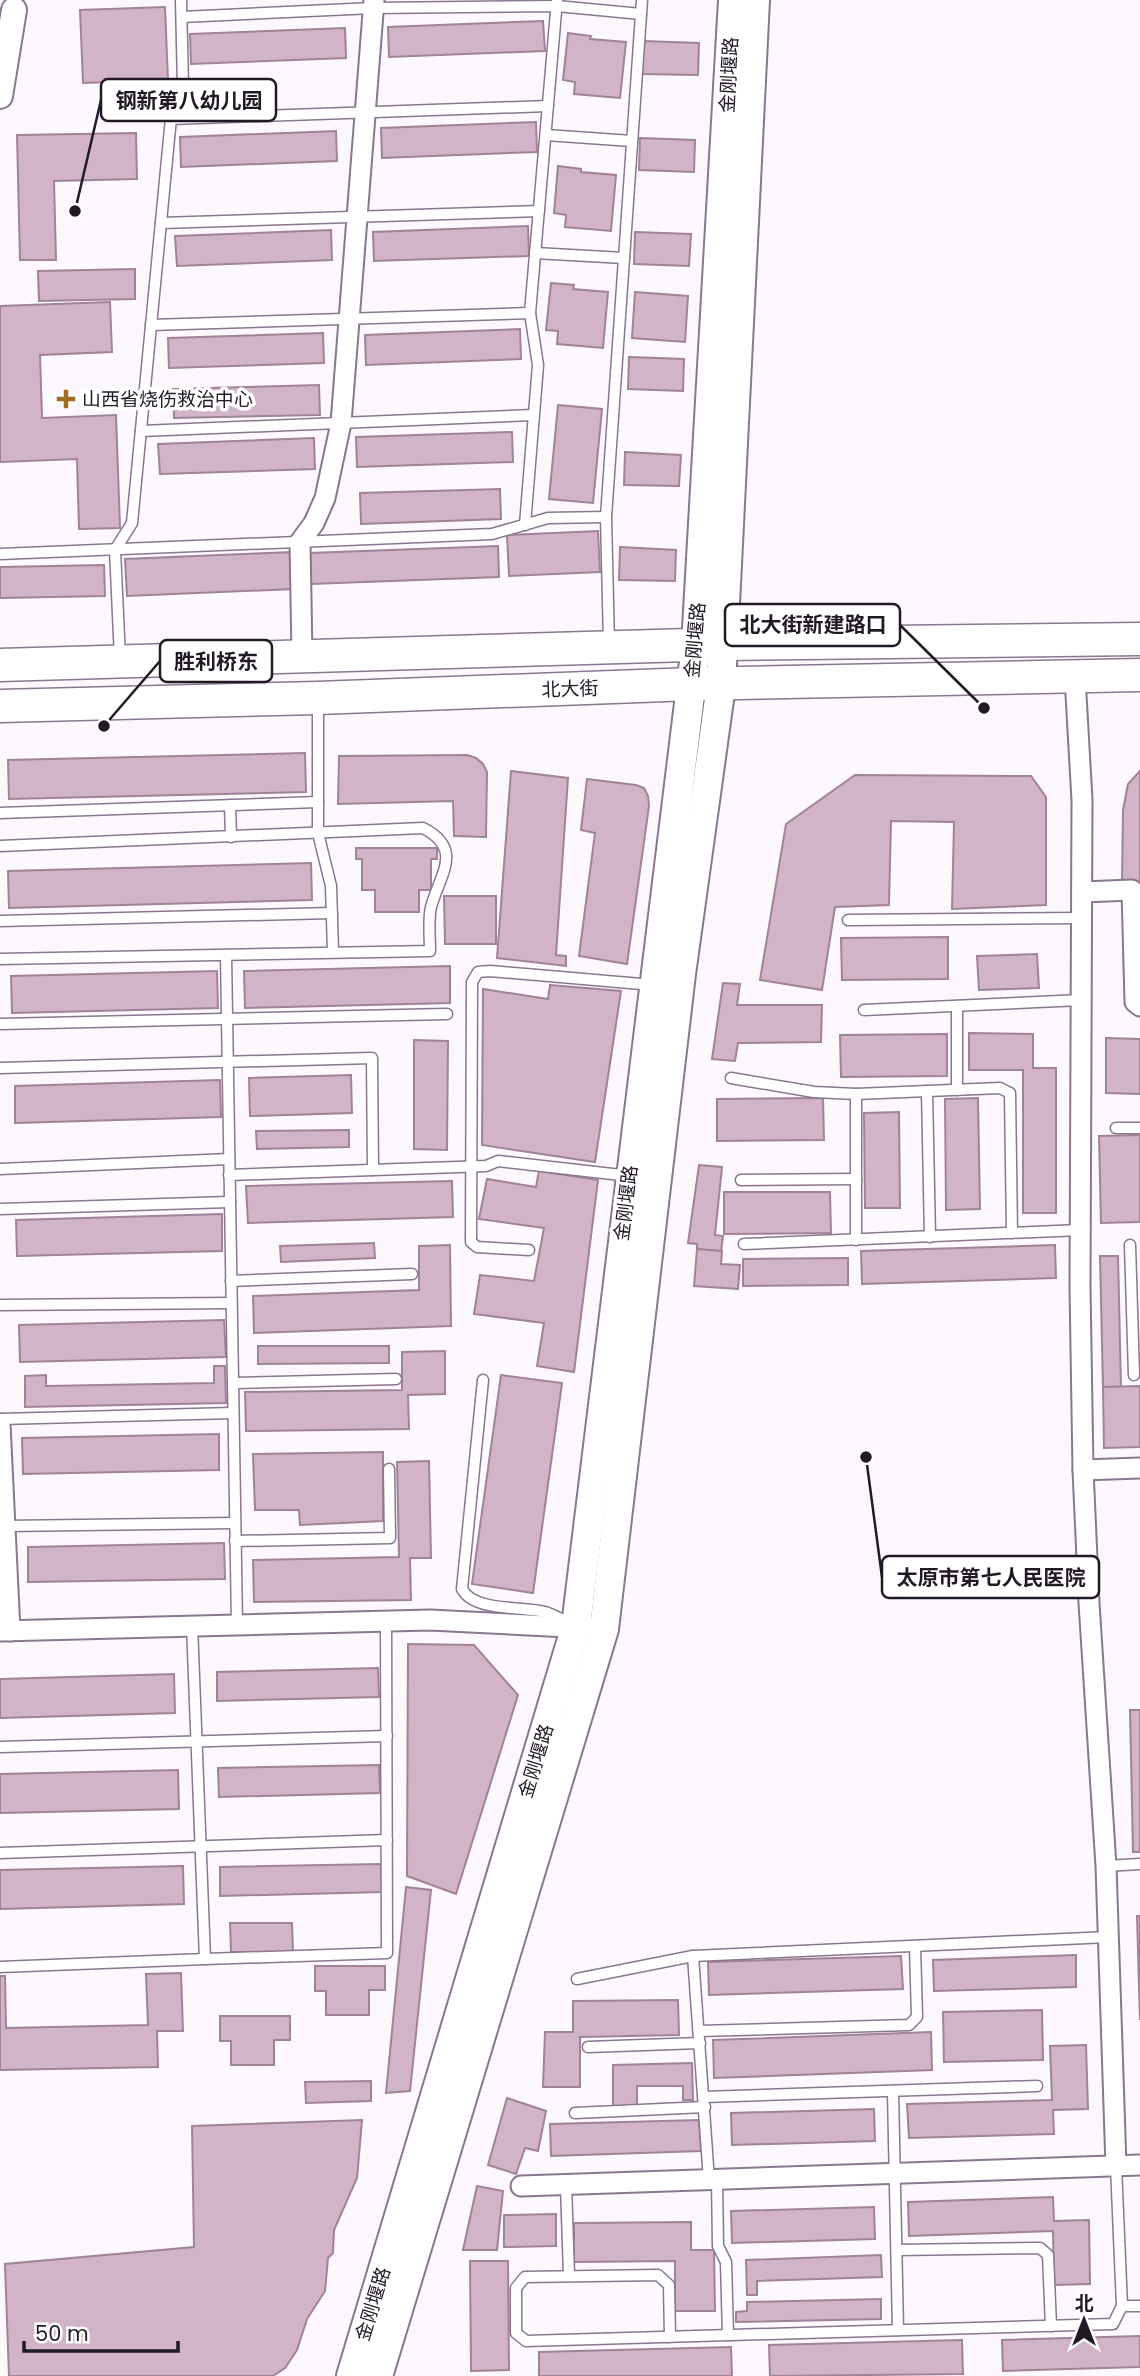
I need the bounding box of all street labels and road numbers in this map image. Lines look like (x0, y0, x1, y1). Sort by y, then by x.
street label: 金刚堰路 (714, 36, 744, 114)
street label: 金刚堰路 (678, 601, 712, 679)
street label: 北大街 (541, 675, 599, 703)
street label: 金刚堰路 (608, 1164, 644, 1242)
street label: 金刚堰路 (512, 1721, 560, 1801)
street label: 金刚堰路 (349, 2264, 397, 2344)

